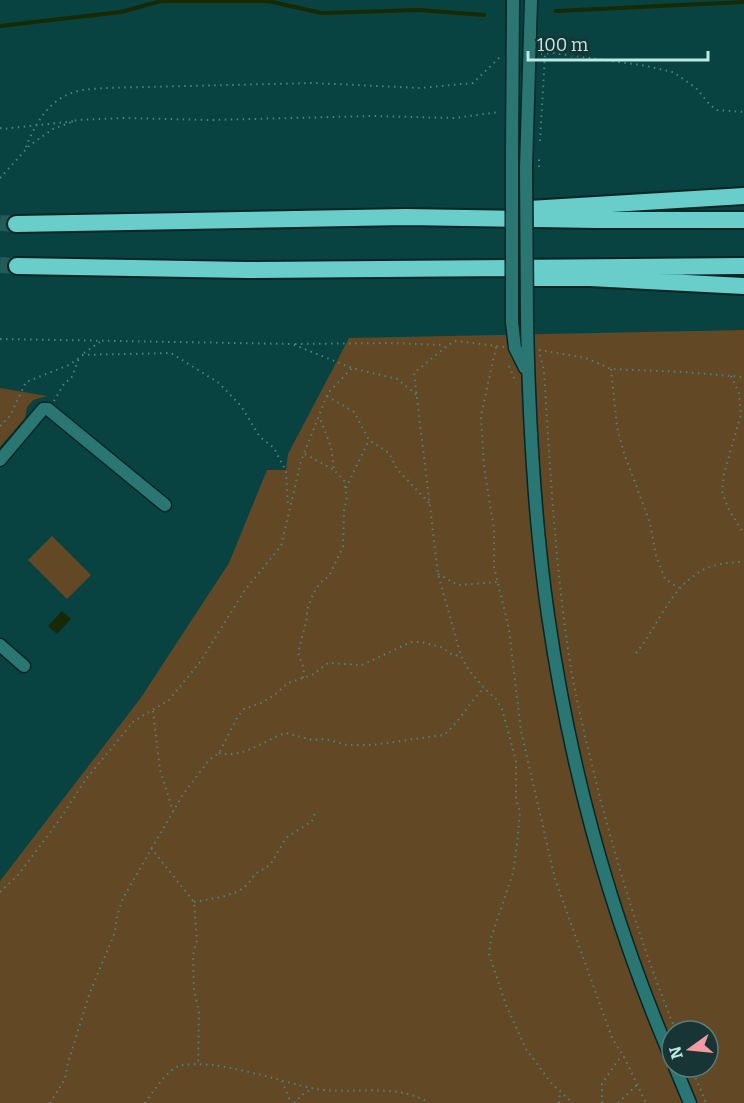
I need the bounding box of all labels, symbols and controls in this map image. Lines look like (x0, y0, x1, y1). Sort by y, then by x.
scale bar (528, 24, 708, 62)
text: 100 m (537, 34, 588, 56)
north arrow (660, 1019, 720, 1079)
text: N (665, 1044, 687, 1061)

